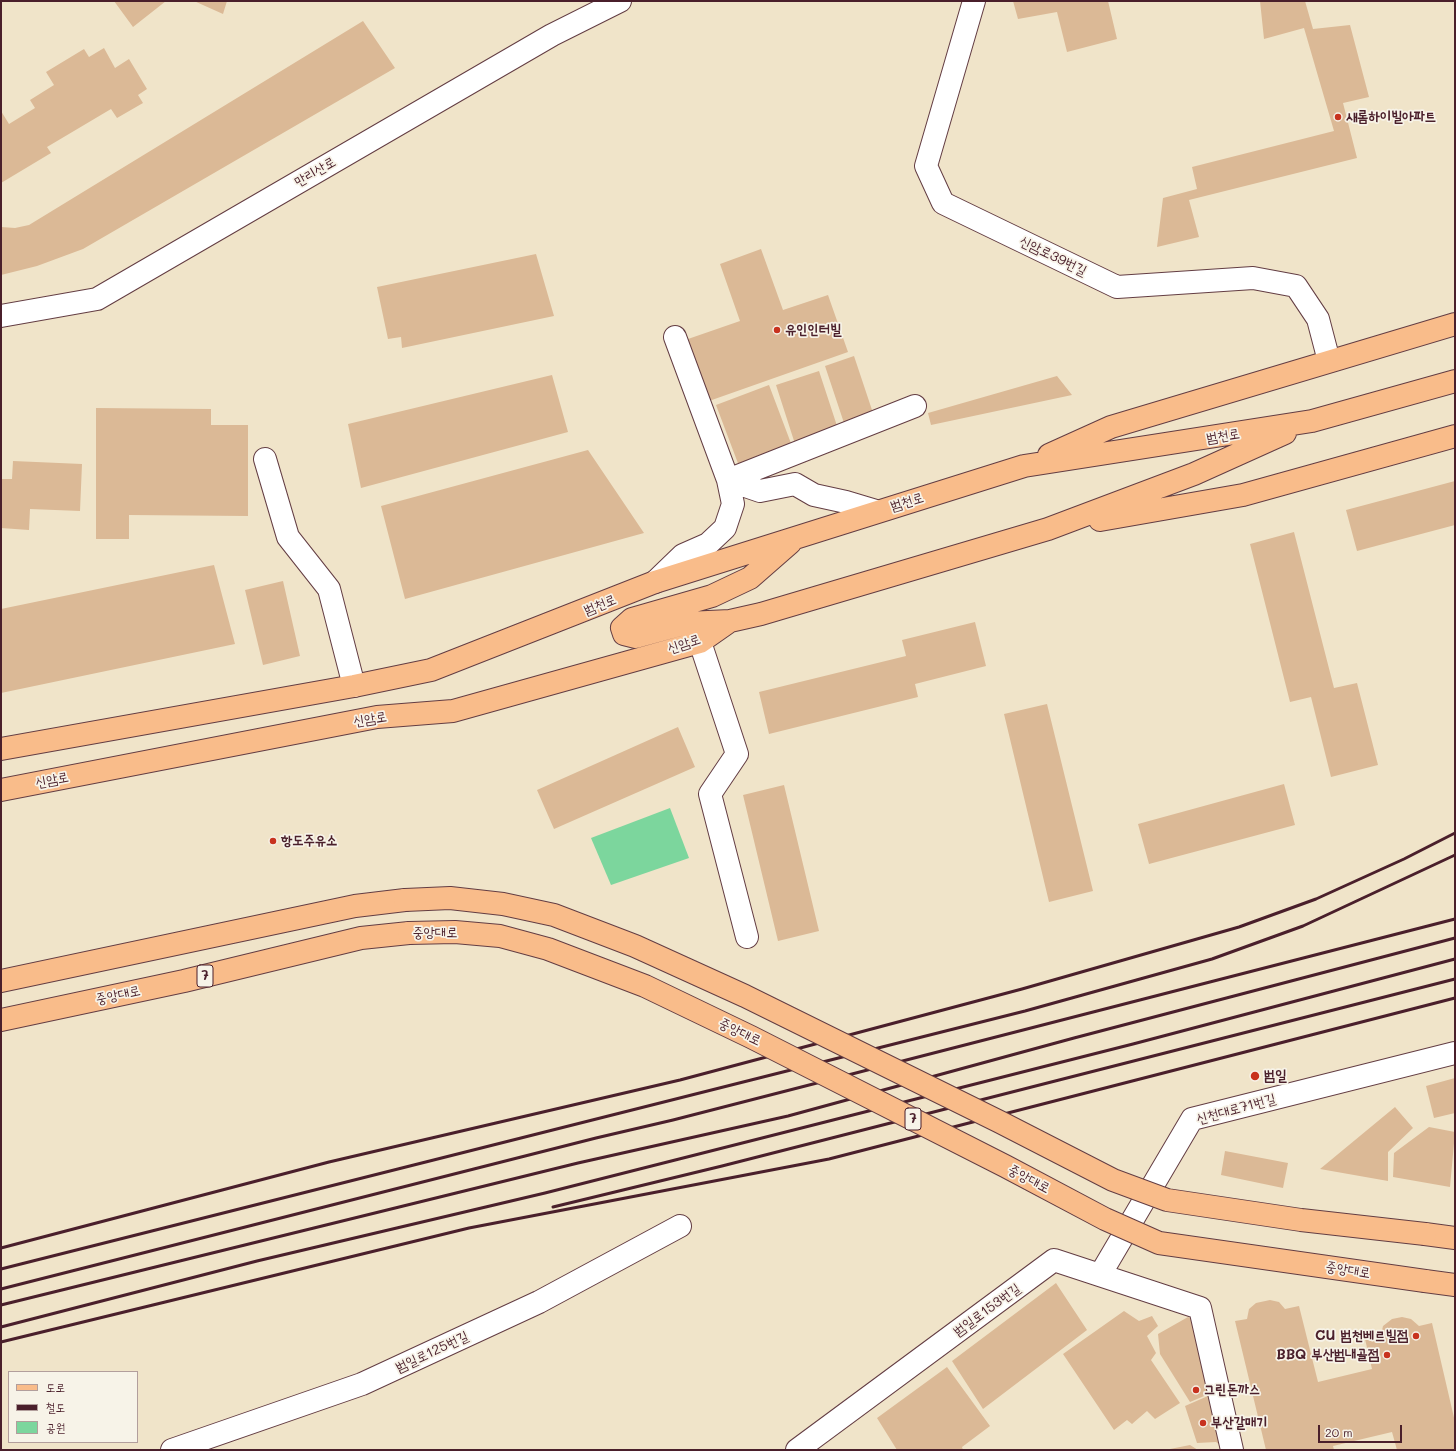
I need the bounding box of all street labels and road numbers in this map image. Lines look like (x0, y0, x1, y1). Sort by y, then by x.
street label: 만리산로 (291, 153, 339, 191)
street label: 신암로39번길 (1017, 232, 1089, 280)
street label: 범천로 (1205, 425, 1241, 447)
street label: 범천로 (888, 489, 926, 515)
street label: 범천로 (581, 591, 619, 619)
street label: 신암로 (665, 631, 703, 657)
street label: 신암로 (352, 708, 388, 730)
street label: 신암로 (34, 769, 70, 791)
street label: 중앙대로 (412, 925, 458, 941)
road number: 7 (197, 965, 213, 987)
street label: 중앙대로 (94, 982, 142, 1008)
street label: 중앙대로 (716, 1015, 764, 1049)
street label: 신천대로71번길 (1194, 1090, 1278, 1128)
road number: 7 (905, 1108, 921, 1130)
street label: 중앙대로 (1005, 1161, 1053, 1197)
street label: 중앙대로 (1324, 1258, 1372, 1282)
street label: 범일로153번길 (950, 1280, 1024, 1340)
street label: 범일로125번길 (393, 1328, 471, 1376)

